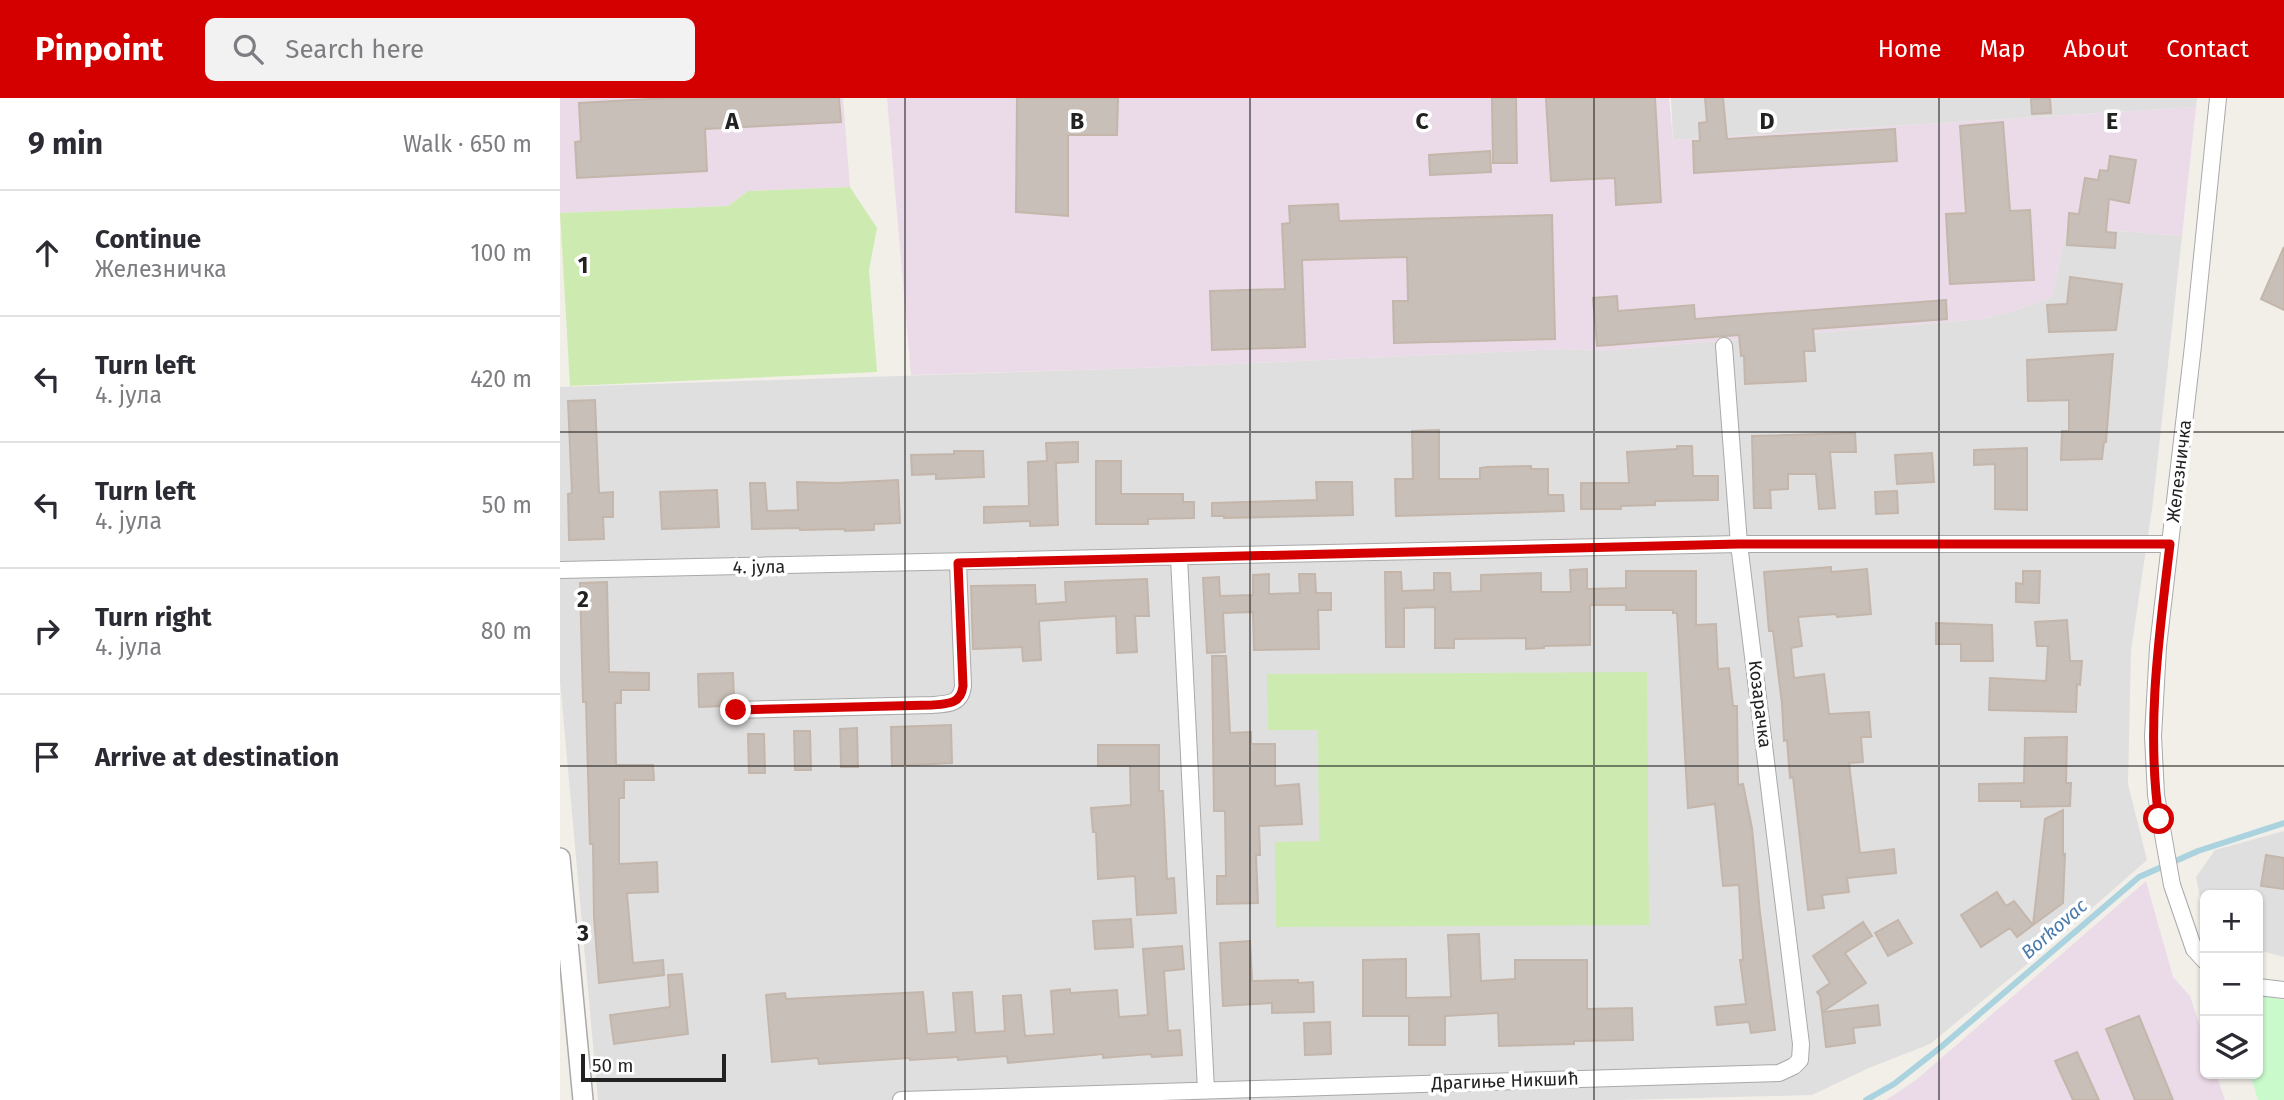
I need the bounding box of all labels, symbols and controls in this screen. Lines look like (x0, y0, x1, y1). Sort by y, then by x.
search box (205, 18, 695, 81)
text: Pinpoint (35, 29, 163, 69)
icon: search (229, 30, 267, 68)
text: Search here (285, 34, 424, 65)
text: Home (1878, 35, 1942, 63)
text: Map (1980, 35, 2026, 63)
text: About (2064, 35, 2128, 63)
text: Contact (2166, 35, 2249, 63)
text: A (724, 107, 739, 135)
text: B (1070, 107, 1084, 135)
text: C (1415, 107, 1429, 135)
text: D (1760, 107, 1775, 135)
text: E (2106, 107, 2118, 135)
text: 9 min (28, 126, 103, 162)
text: Walk · 650 m (403, 130, 532, 158)
text: Continue (95, 224, 201, 255)
icon: ahead (28, 234, 66, 272)
text: 100 m (471, 239, 532, 267)
text: 1 (578, 251, 588, 279)
text: Железничка (95, 255, 227, 283)
text: Turn left (95, 350, 196, 381)
icon: left (28, 360, 66, 398)
text: 420 m (470, 365, 532, 393)
text: 4. јула (95, 381, 162, 409)
street label: Железничка (2162, 418, 2196, 524)
text: Turn left (95, 476, 196, 507)
icon: left (28, 486, 66, 524)
text: 50 m (482, 491, 532, 519)
text: 4. јула (95, 507, 162, 535)
street label: 4. јула (733, 556, 785, 578)
text: 2 (577, 585, 589, 613)
text: Turn right (95, 602, 212, 633)
icon: right (28, 612, 66, 650)
text: 80 m (481, 617, 532, 645)
text: 4. јула (95, 633, 162, 661)
street label: Козарачка (1744, 659, 1776, 749)
route end (720, 694, 751, 725)
icon: arrive (28, 738, 66, 776)
text: Arrive at destination (95, 742, 339, 773)
route start (2143, 803, 2174, 834)
map controls (2200, 890, 2263, 1079)
button: + (2200, 890, 2263, 953)
water label: Borkovac (2016, 894, 2092, 964)
text: 3 (576, 919, 589, 947)
button: − (2200, 953, 2263, 1016)
button: layers (2200, 1016, 2263, 1079)
scale bar (581, 1051, 726, 1083)
text: 50 m (592, 1054, 633, 1077)
street label: Драгиње Никшић (1430, 1067, 1579, 1095)

